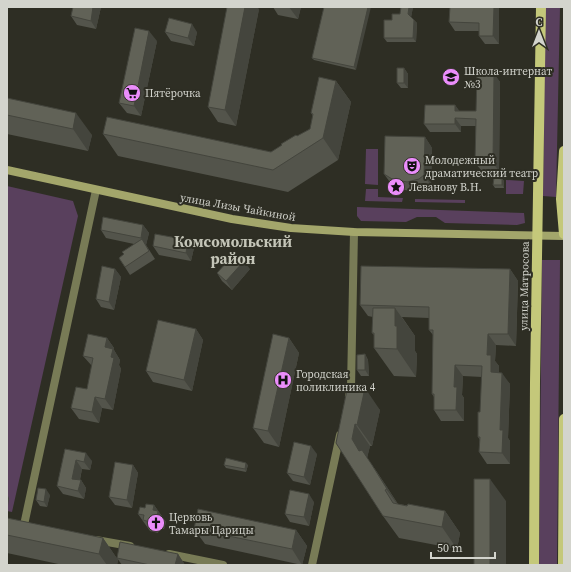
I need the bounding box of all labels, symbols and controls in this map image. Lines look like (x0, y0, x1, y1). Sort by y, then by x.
north arrow (519, 12, 559, 52)
text: С (536, 15, 543, 30)
place label: Школа-интернат №3 (464, 64, 552, 92)
school or university icon: Школа-интернат №3 (441, 67, 461, 87)
supermarket icon: Пятёрочка (122, 83, 142, 103)
place label: Пятёрочка (145, 86, 201, 101)
place label: Молодежный драматический театр (425, 153, 538, 181)
theatre icon: Молодежный драматический театр (402, 156, 422, 176)
place icon: Леванову В.Н. (386, 177, 406, 197)
place label: Леванову В.Н. (409, 180, 482, 195)
street label: улица Лизы Чайкиной (179, 190, 297, 225)
district label: Комсомольский район (174, 231, 292, 269)
street label: улица Матросова (516, 241, 533, 331)
place label: Городская поликлиника 4 (296, 367, 376, 395)
hospital icon: Городская поликлиника 4 (273, 370, 293, 390)
place label: Церковь Тамары Царицы (169, 510, 254, 538)
church icon: Церковь Тамары Царицы (146, 513, 166, 533)
scale bar (431, 534, 495, 560)
text: 50 m (437, 540, 463, 556)

